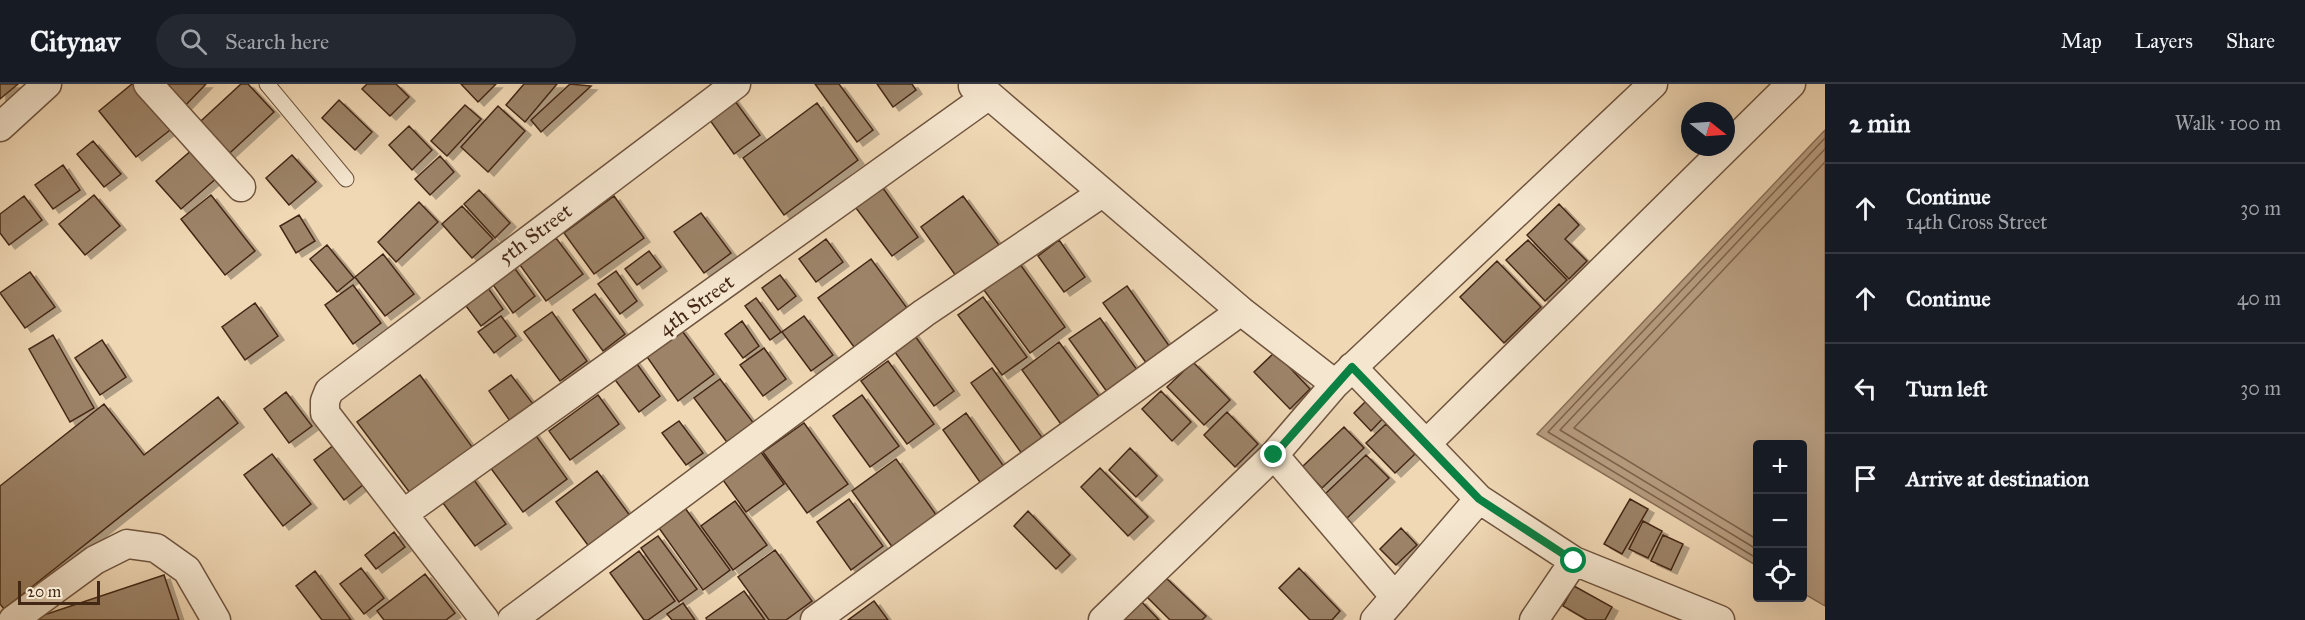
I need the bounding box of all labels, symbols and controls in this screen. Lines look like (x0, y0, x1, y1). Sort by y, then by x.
search box (156, 14, 576, 68)
text: Citynav (30, 24, 120, 59)
icon: search (177, 25, 210, 58)
text: Search here (225, 28, 329, 55)
text: Map (2061, 28, 2102, 54)
text: Layers (2135, 28, 2193, 54)
text: Share (2226, 28, 2275, 54)
north arrow (1681, 102, 1735, 156)
text: 2 min (1849, 107, 1910, 139)
text: Walk · 100 m (2175, 111, 2281, 135)
text: Continue (1906, 183, 1991, 210)
icon: ahead (1849, 192, 1882, 225)
text: 30 m (2240, 196, 2281, 220)
street label: 5th Street (493, 198, 577, 270)
text: 14th Cross Street (1906, 210, 2047, 234)
street label: 4th Street (653, 268, 739, 341)
icon: ahead (1849, 282, 1882, 315)
text: Continue (1906, 285, 1991, 312)
text: 40 m (2237, 286, 2281, 310)
icon: left (1849, 372, 1882, 405)
text: Turn left (1906, 375, 1988, 402)
text: 30 m (2240, 376, 2281, 400)
map controls (1753, 440, 1807, 602)
button: + (1753, 440, 1807, 494)
route end (1260, 441, 1286, 467)
icon: arrive (1849, 462, 1882, 495)
text: Arrive at destination (1906, 465, 2089, 492)
button: − (1753, 494, 1807, 548)
route start (1560, 547, 1586, 573)
button: locate (1753, 548, 1807, 602)
scale bar (18, 578, 100, 606)
text: 20 m (27, 582, 61, 601)

